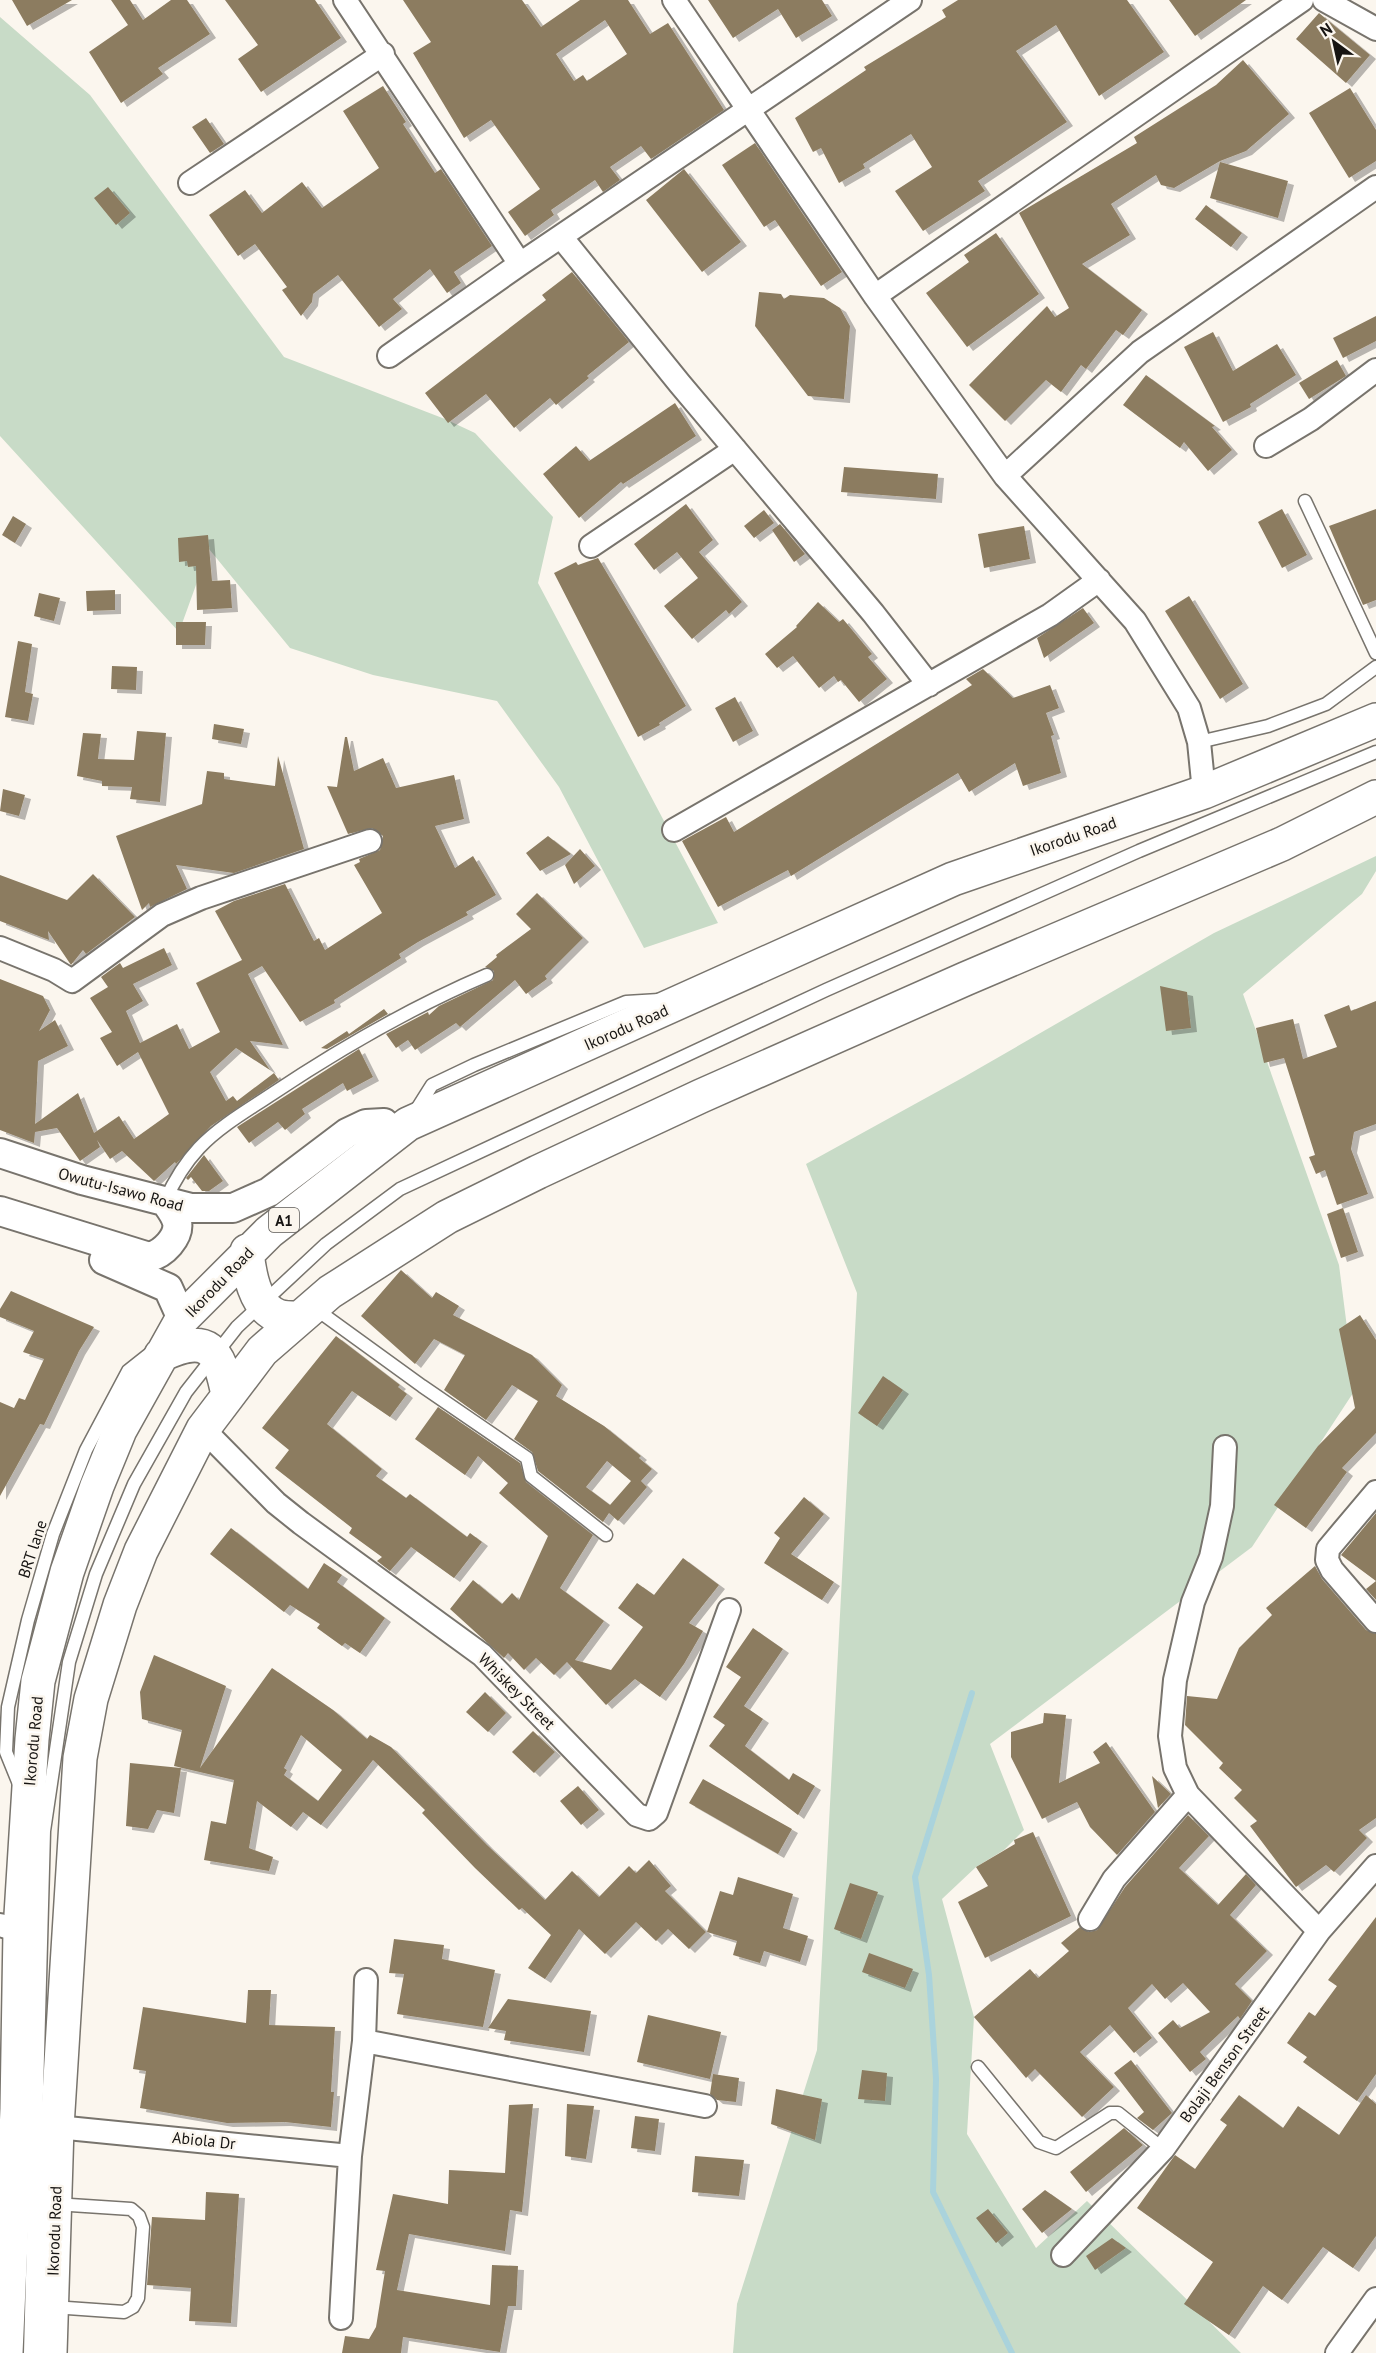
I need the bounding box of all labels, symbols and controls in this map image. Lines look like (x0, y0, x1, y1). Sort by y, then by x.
north arrow (1304, 12, 1364, 72)
text: N (1316, 18, 1336, 41)
street label: Ikorodu Road (1027, 812, 1119, 860)
street label: Ikorodu Road (581, 1000, 671, 1054)
street label: Owutu-Isawo Road (56, 1163, 186, 1215)
road number: A1 (269, 1208, 299, 1232)
street label: Ikorodu Road (181, 1243, 257, 1321)
street label: BRT lane (13, 1517, 51, 1581)
street label: Whiskey Street (474, 1648, 560, 1734)
street label: Ikorodu Road (19, 1695, 47, 1787)
street label: Bolaji Benson Street (1175, 2002, 1273, 2126)
street label: Abiola Dr (171, 2127, 237, 2153)
street label: Ikorodu Road (42, 2186, 66, 2276)

